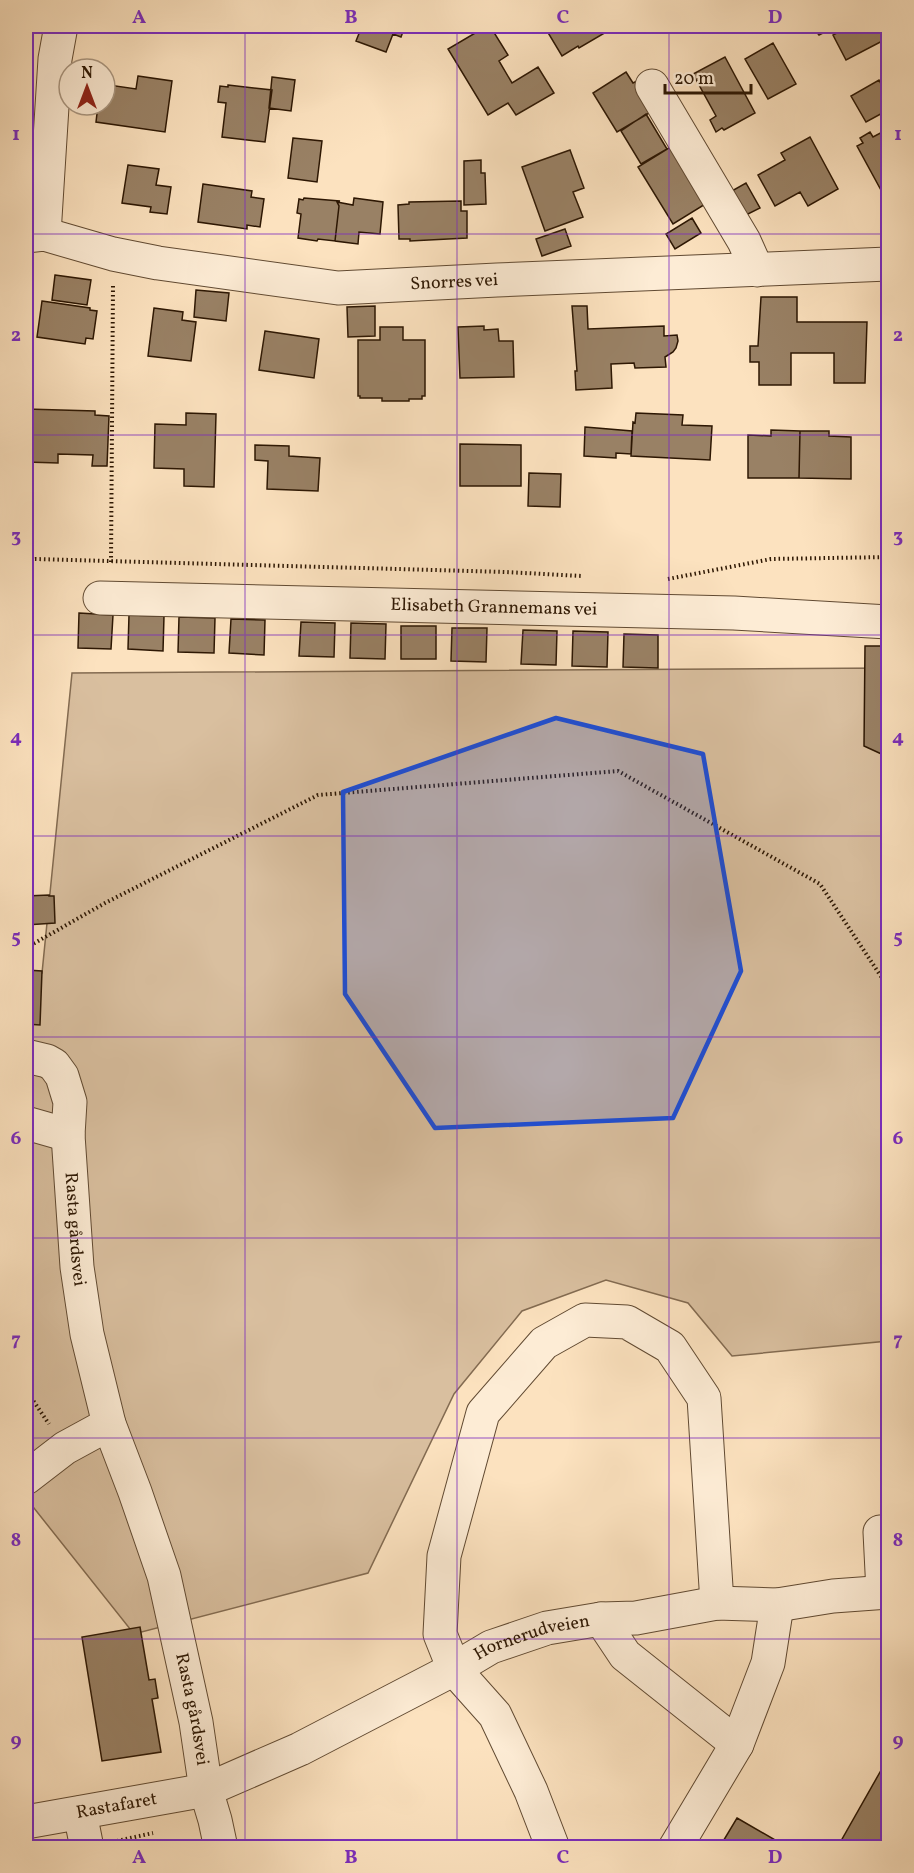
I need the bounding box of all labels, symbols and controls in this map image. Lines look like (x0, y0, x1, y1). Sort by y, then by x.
text: A (132, 4, 146, 32)
text: B (344, 4, 358, 32)
text: C (557, 4, 570, 32)
text: D (768, 4, 782, 32)
north arrow (57, 57, 117, 117)
scale bar (665, 57, 750, 95)
text: N (81, 63, 93, 85)
text: 20 m (674, 67, 714, 92)
text: 1 (12, 121, 20, 149)
text: 1 (894, 121, 902, 149)
street label: Snorres vei (410, 267, 499, 297)
text: 2 (11, 322, 21, 350)
text: 2 (893, 322, 903, 350)
text: 3 (11, 523, 21, 551)
text: 3 (893, 523, 903, 551)
street label: Elisabeth Grannemans vei (390, 592, 598, 622)
text: 4 (10, 724, 22, 752)
text: 4 (892, 724, 904, 752)
text: 5 (11, 924, 21, 952)
text: 5 (893, 924, 903, 952)
text: 6 (11, 1125, 22, 1153)
text: 6 (893, 1125, 904, 1153)
street label: Rasta gårdsvei (58, 1171, 92, 1288)
text: 7 (11, 1326, 21, 1354)
text: 7 (893, 1326, 903, 1354)
text: 8 (11, 1527, 21, 1555)
text: 8 (893, 1527, 903, 1555)
street label: Hornerudveien (469, 1609, 592, 1667)
street label: Rasta gårdsvei (169, 1650, 215, 1767)
text: 9 (10, 1727, 22, 1755)
text: 9 (892, 1727, 904, 1755)
street label: Rastafaret (74, 1786, 159, 1825)
text: A (132, 1844, 146, 1872)
text: B (344, 1844, 358, 1872)
text: C (557, 1844, 570, 1872)
text: D (768, 1844, 782, 1872)

